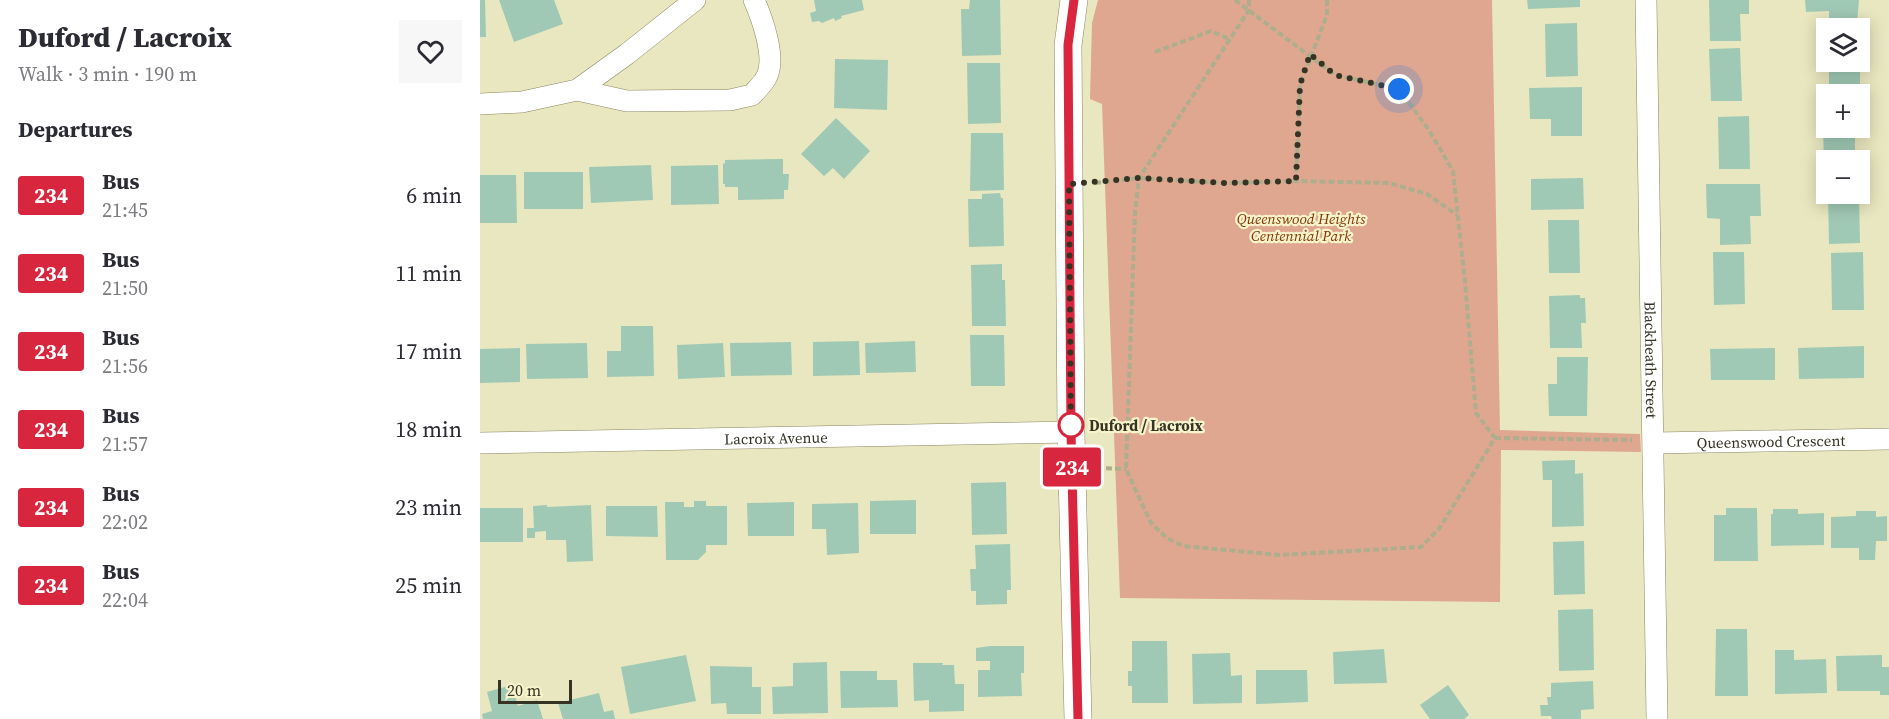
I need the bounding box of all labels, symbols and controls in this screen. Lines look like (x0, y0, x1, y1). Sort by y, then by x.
text: Duford / Lacroix (18, 18, 232, 56)
map controls (1816, 18, 1870, 204)
button: layers (1816, 18, 1870, 72)
button: heart (399, 20, 462, 83)
text: Walk · 3 min · 190 m (18, 60, 197, 88)
your location (1384, 74, 1414, 104)
button: + (1816, 84, 1870, 138)
text: Departures (18, 114, 132, 144)
button: − (1816, 150, 1870, 204)
text: Bus (102, 166, 139, 196)
text: 6 min (406, 180, 462, 210)
text: 234 (34, 181, 68, 210)
text: 21:45 (102, 196, 148, 224)
park label: Queenswood Heights Centennial Park (1237, 208, 1366, 246)
text: Bus (102, 244, 139, 274)
text: 11 min (395, 258, 462, 288)
text: 234 (34, 259, 68, 288)
text: 21:50 (102, 274, 148, 302)
street label: Blackheath Street (1640, 301, 1663, 419)
text: Bus (102, 322, 139, 352)
text: 17 min (395, 336, 462, 366)
text: 234 (34, 337, 68, 366)
text: 21:56 (102, 352, 148, 380)
text: Bus (102, 400, 139, 430)
marker: Duford / Lacroix (1058, 412, 1084, 438)
text: 18 min (395, 414, 462, 444)
text: 234 (34, 415, 68, 444)
place label: Duford / Lacroix (1089, 415, 1204, 436)
street label: Lacroix Avenue (724, 426, 828, 449)
street label: Queenswood Crescent (1697, 429, 1846, 453)
text: 21:57 (102, 430, 148, 458)
line badge: 234 (1038, 448, 1106, 486)
text: 234 (1055, 453, 1089, 482)
text: Bus (102, 478, 139, 508)
text: 23 min (395, 492, 462, 522)
text: 234 (34, 493, 68, 522)
text: 22:02 (102, 508, 148, 536)
text: Bus (102, 556, 139, 586)
text: 25 min (395, 570, 462, 600)
text: 234 (34, 571, 68, 600)
text: 22:04 (102, 586, 148, 614)
scale bar (498, 677, 572, 704)
text: 20 m (507, 679, 541, 701)

